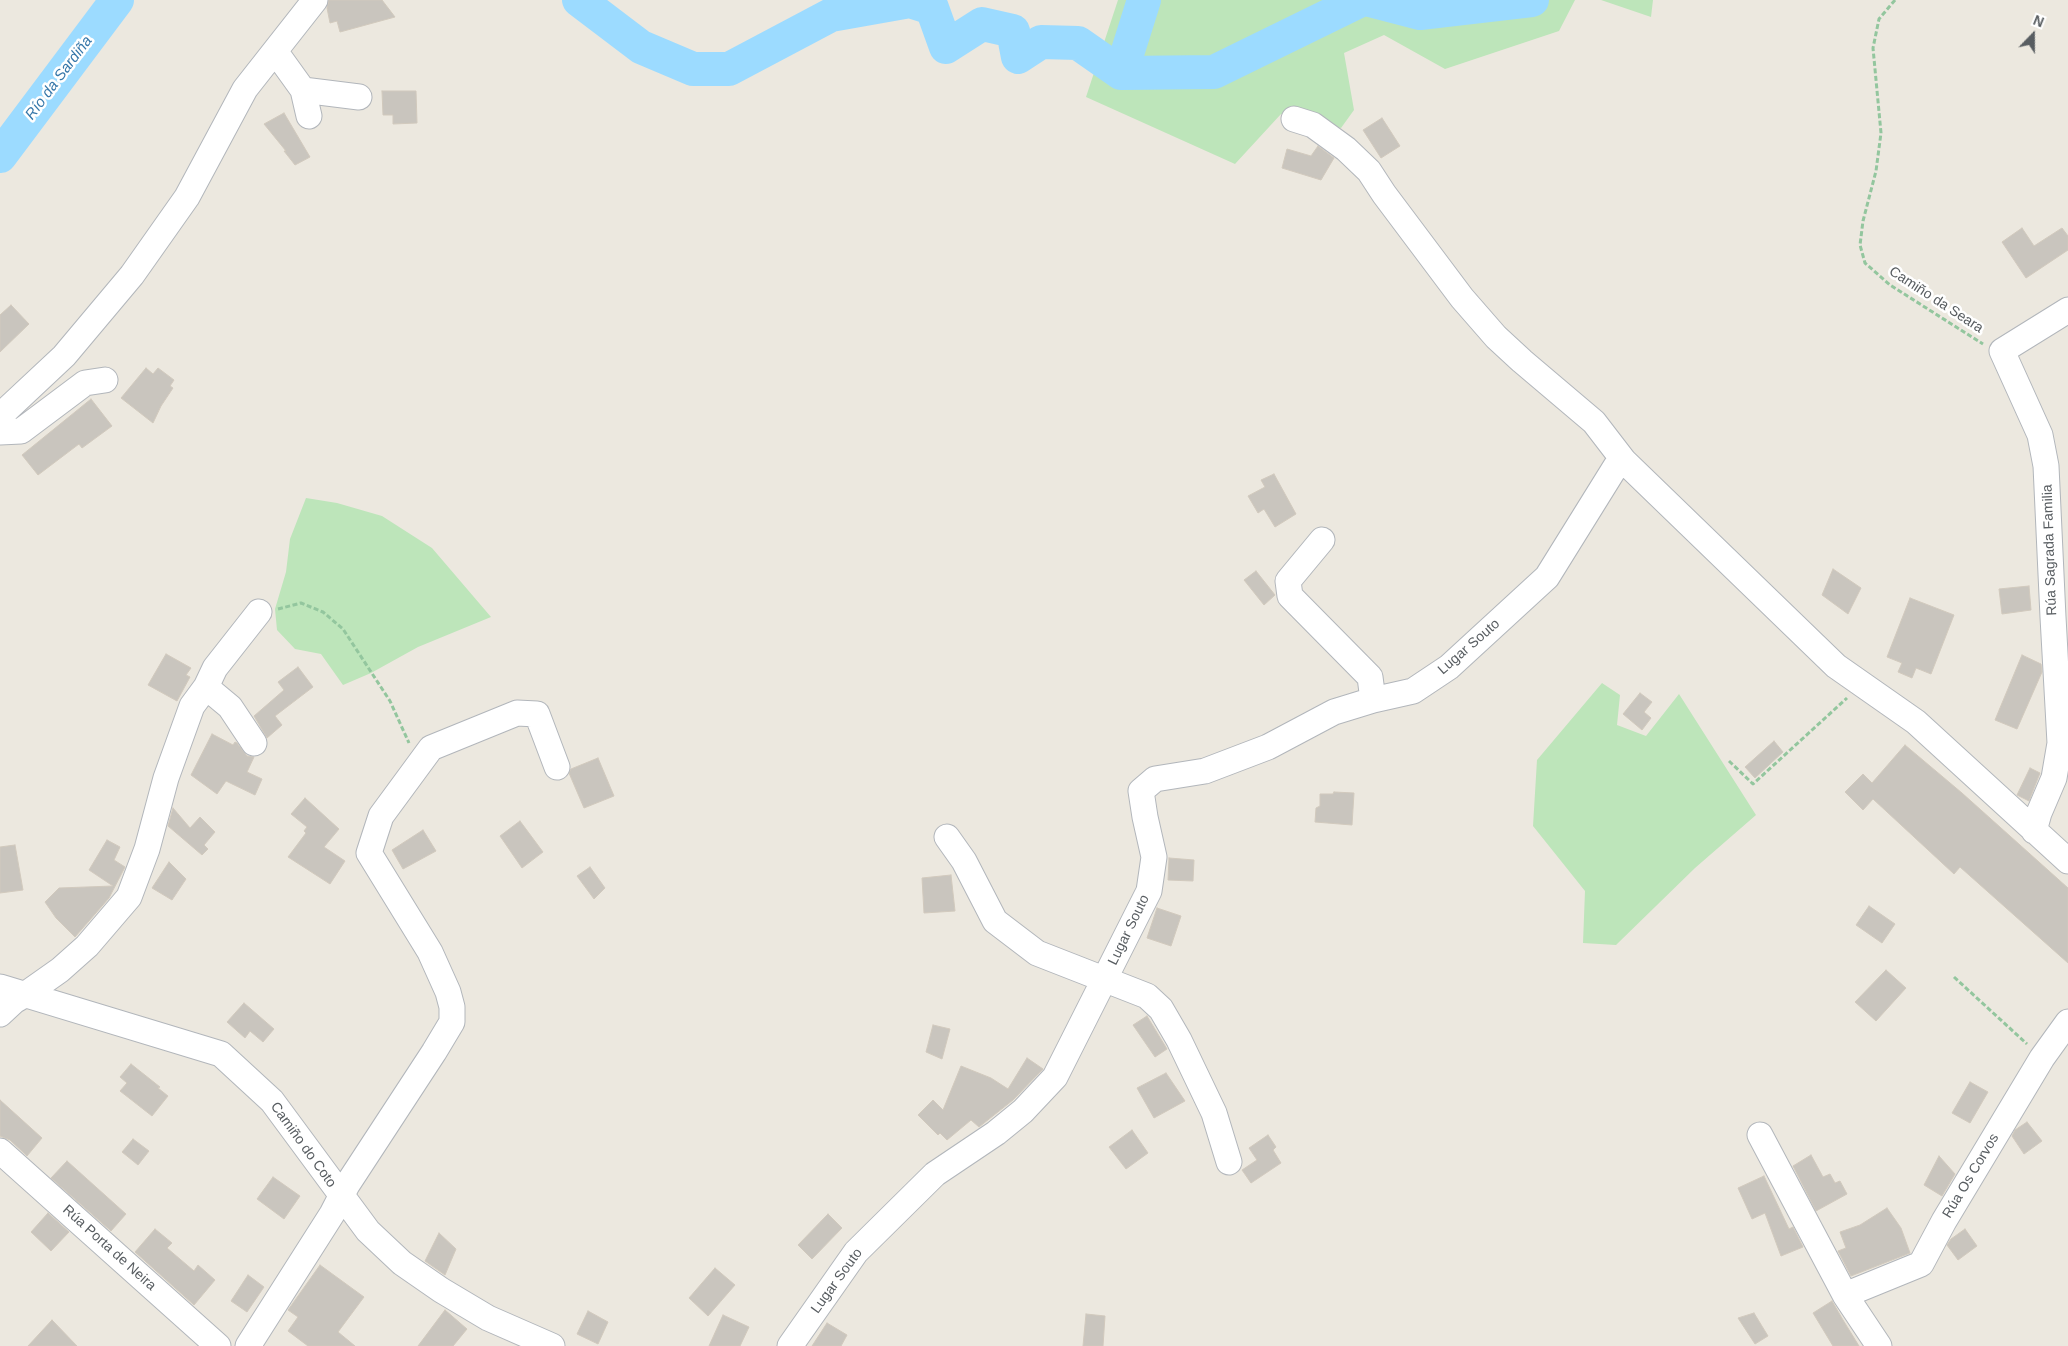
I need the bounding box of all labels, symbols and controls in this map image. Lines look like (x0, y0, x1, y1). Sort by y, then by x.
north arrow (2008, 10, 2058, 60)
text: N (2031, 12, 2046, 30)
water label: Río da Sardiña (22, 33, 96, 123)
street label: Camiño da Seara (1886, 263, 1986, 337)
street label: Rúa Sagrada Familia (2039, 484, 2061, 616)
street label: Lugar Souto (1435, 616, 1503, 678)
street label: Lugar Souto (1105, 892, 1153, 968)
street label: Camiño do Coto (266, 1099, 340, 1191)
street label: Rúa Os Corvos (1939, 1131, 2003, 1221)
street label: Rúa Porta de Neira (59, 1202, 159, 1294)
street label: Lugar Souto (808, 1245, 866, 1317)

